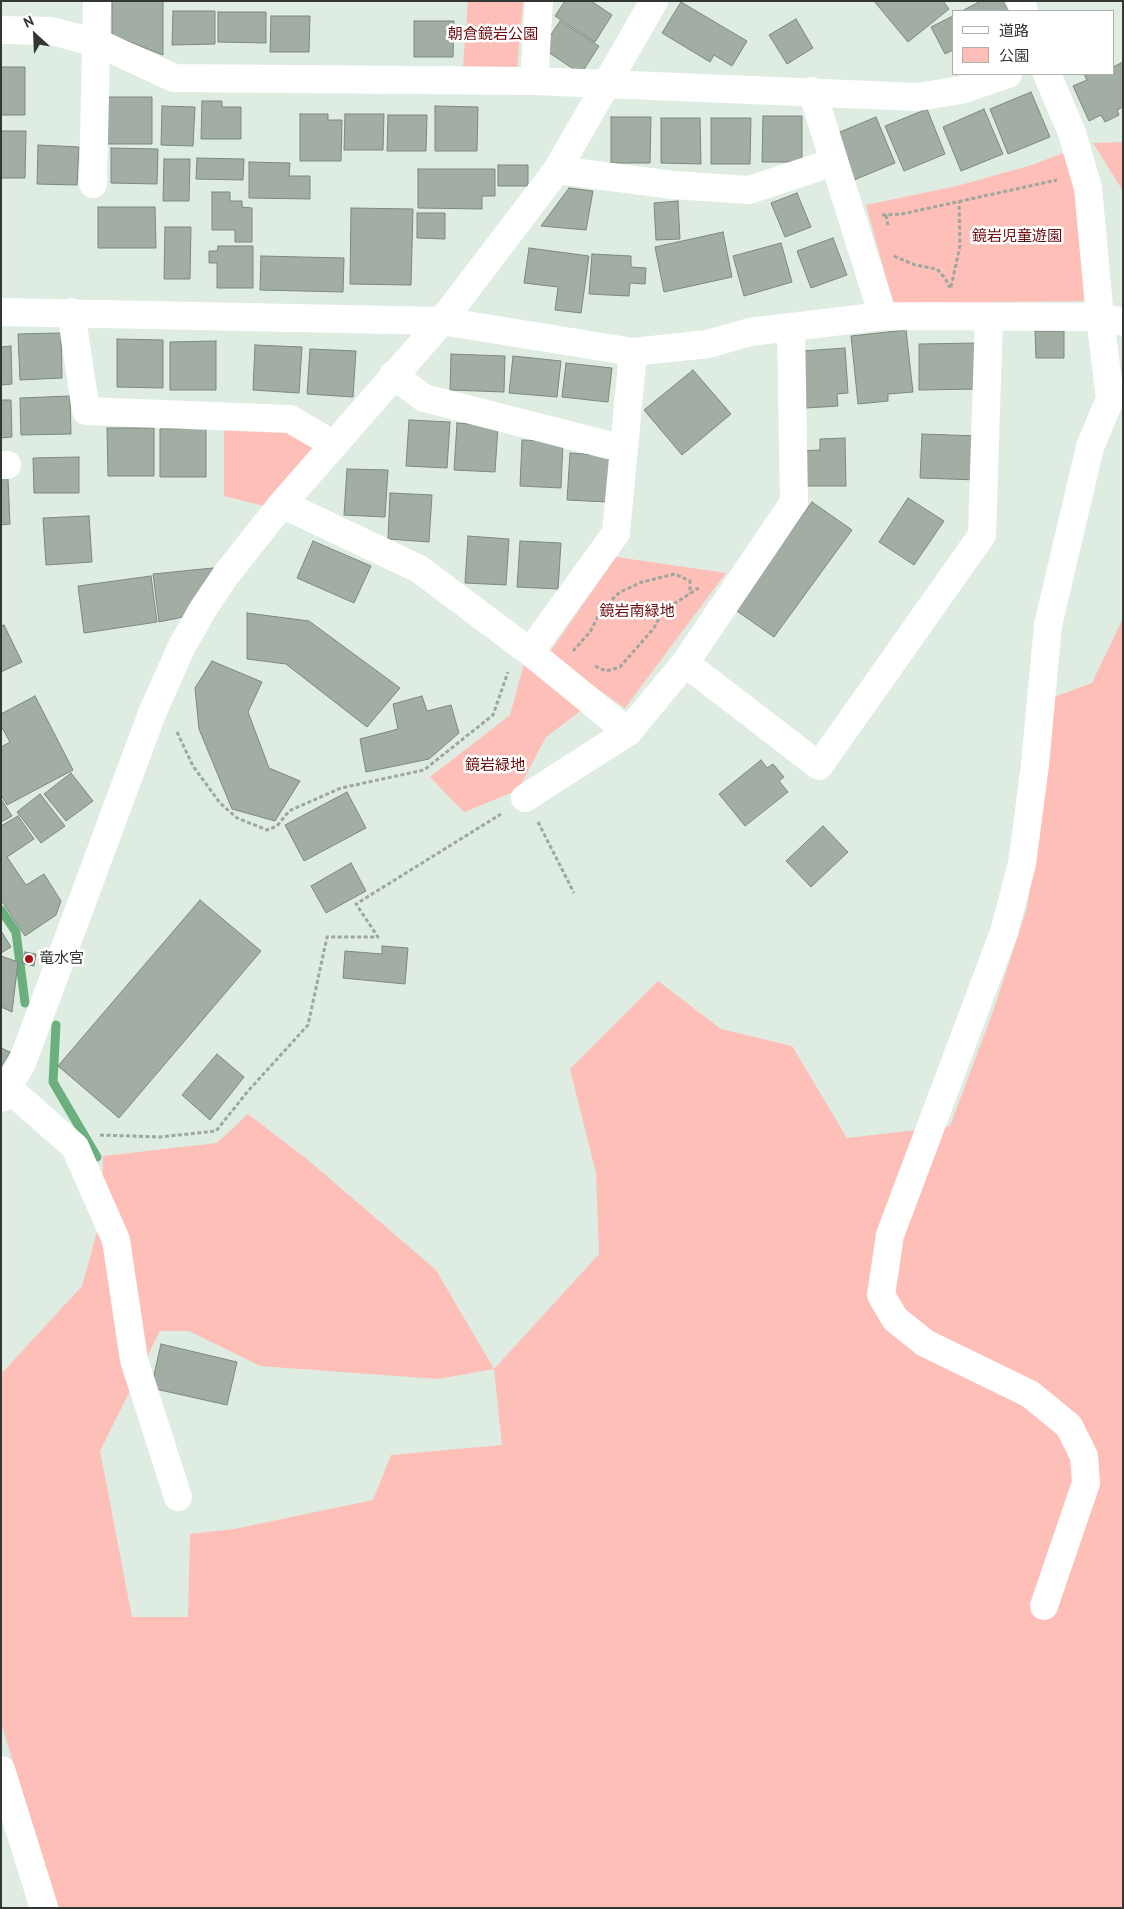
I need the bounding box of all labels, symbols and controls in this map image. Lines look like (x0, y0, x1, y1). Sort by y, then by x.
north arrow (10, 10, 60, 60)
legend (952, 10, 1114, 75)
text: N (21, 11, 37, 32)
text: 道路 (999, 21, 1029, 40)
park label: 朝倉鏡岩公園 (448, 26, 538, 44)
text: 公園 (999, 46, 1029, 65)
park label: 鏡岩児童遊園 (972, 228, 1062, 246)
park label: 鏡岩南緑地 (600, 603, 674, 621)
park label: 鏡岩緑地 (465, 757, 525, 775)
place label: 竜水宮 (39, 950, 84, 968)
marker: 竜水宮 (23, 953, 35, 965)

